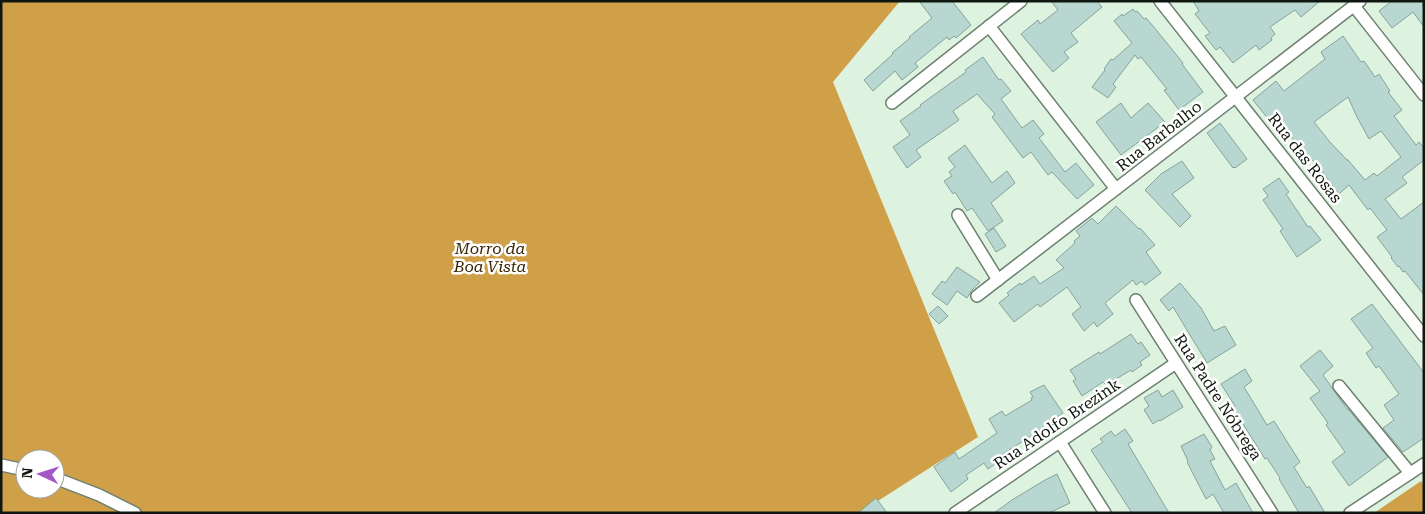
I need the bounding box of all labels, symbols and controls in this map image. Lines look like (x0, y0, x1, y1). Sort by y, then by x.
street label: Rua Barbalho (1112, 97, 1206, 175)
street label: Rua das Rosas (1264, 109, 1346, 207)
park label: Morro da Boa Vista (453, 239, 527, 276)
street label: Rua Padre Nóbrega (1170, 330, 1266, 464)
street label: Rua Adolfo Brezink (990, 375, 1124, 473)
north arrow (15, 449, 65, 499)
text: N (19, 467, 35, 479)

